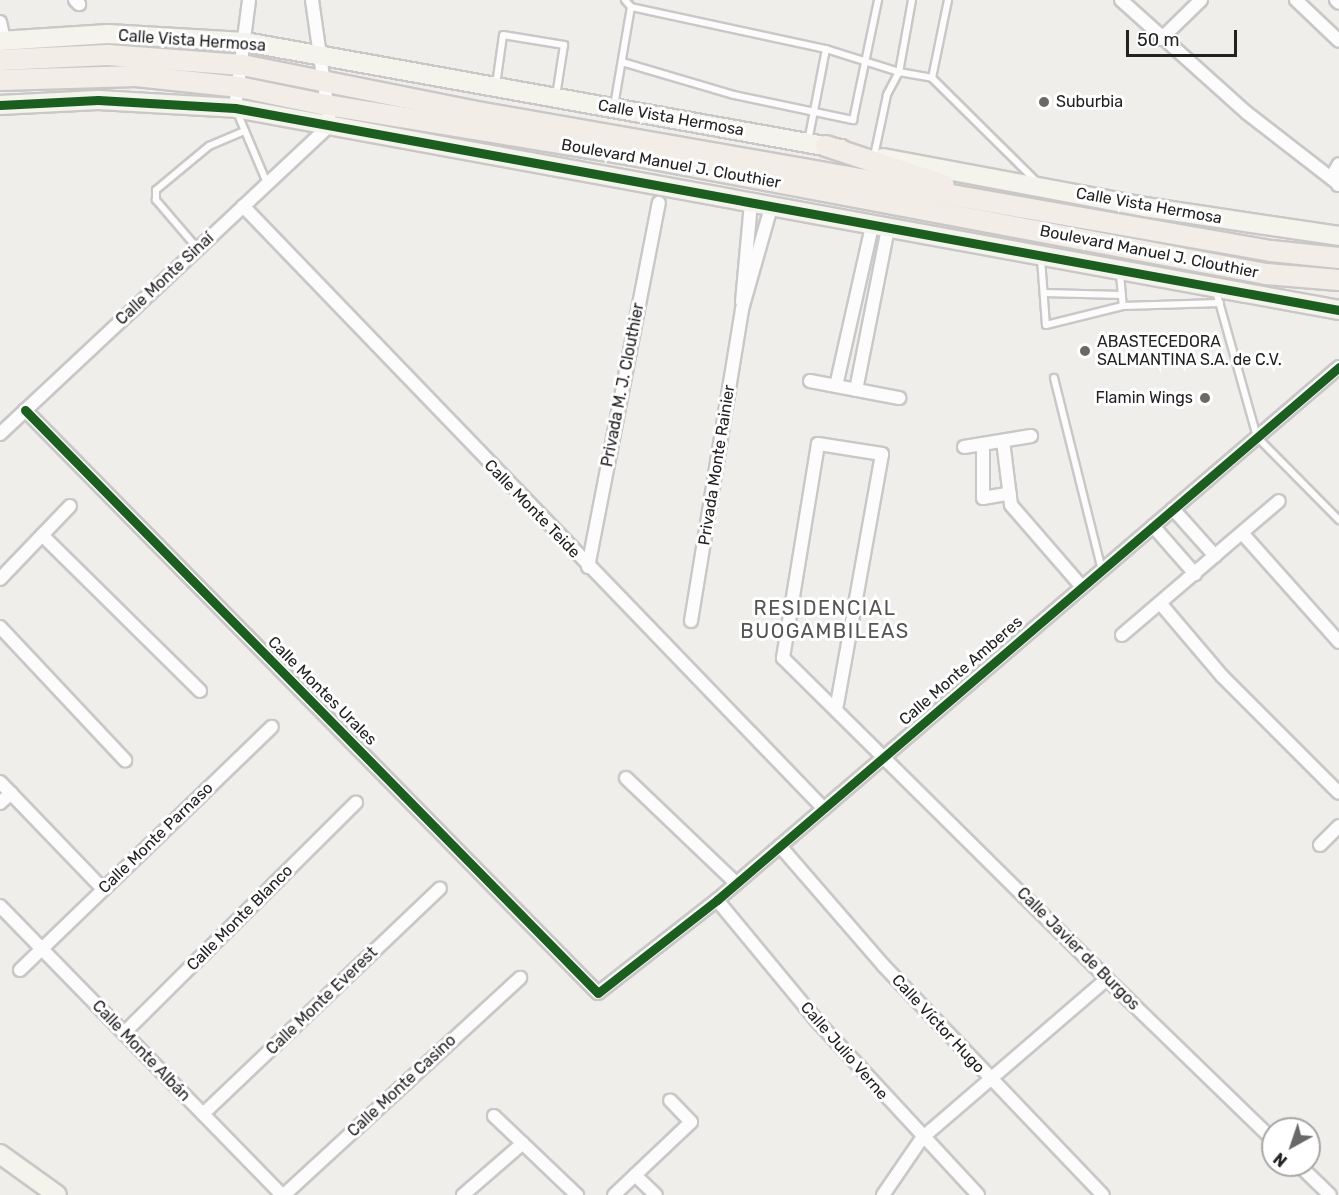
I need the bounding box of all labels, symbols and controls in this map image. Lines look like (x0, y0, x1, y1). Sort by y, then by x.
scale bar (1129, 18, 1240, 56)
street label: Calle Vista Hermosa (117, 26, 267, 56)
text: 50 m (1137, 29, 1180, 51)
place label: Suburbia (1056, 92, 1123, 112)
marker: Suburbia (1037, 95, 1051, 109)
street label: Calle Vista Hermosa (596, 96, 746, 140)
street label: Boulevard Manuel J. Clouthier (560, 135, 782, 193)
street label: Calle Vista Hermosa (1074, 184, 1224, 228)
street label: Boulevard Manuel J. Clouthier (1038, 221, 1260, 283)
street label: Calle Monte Sinaí (112, 229, 218, 329)
street label: Privada M. J. Clouthier (598, 301, 648, 469)
place label: ABASTECEDORA SALMANTINA S.A. de C.V. (1097, 332, 1282, 370)
marker: ABASTECEDORA SALMANTINA S.A. de C.V. (1078, 344, 1092, 358)
street label: Privada Monte Rainier (695, 383, 739, 547)
place label: Flamin Wings (1095, 388, 1193, 408)
marker: Flamin Wings (1198, 391, 1212, 405)
street label: Calle Monte Teide (480, 456, 584, 562)
district label: RESIDENCIAL BUOGAMBILEAS (740, 597, 910, 644)
street label: Calle Monte Amberes (895, 612, 1027, 730)
street label: Calle Montes Urales (264, 633, 380, 749)
street label: Calle Monte Parnaso (95, 778, 217, 898)
street label: Calle Monte Blanco (183, 861, 297, 975)
street label: Calle Javier de Burgos (1012, 883, 1144, 1015)
street label: Calle Monte Everest (262, 943, 382, 1059)
street label: Calle Víctor Hugo (887, 970, 989, 1078)
street label: Calle Monte Albán (88, 996, 194, 1106)
street label: Calle Julio Verne (796, 998, 892, 1104)
street label: Calle Monte Casino (344, 1031, 460, 1141)
north arrow (1261, 1117, 1321, 1177)
text: N (1270, 1149, 1291, 1171)

